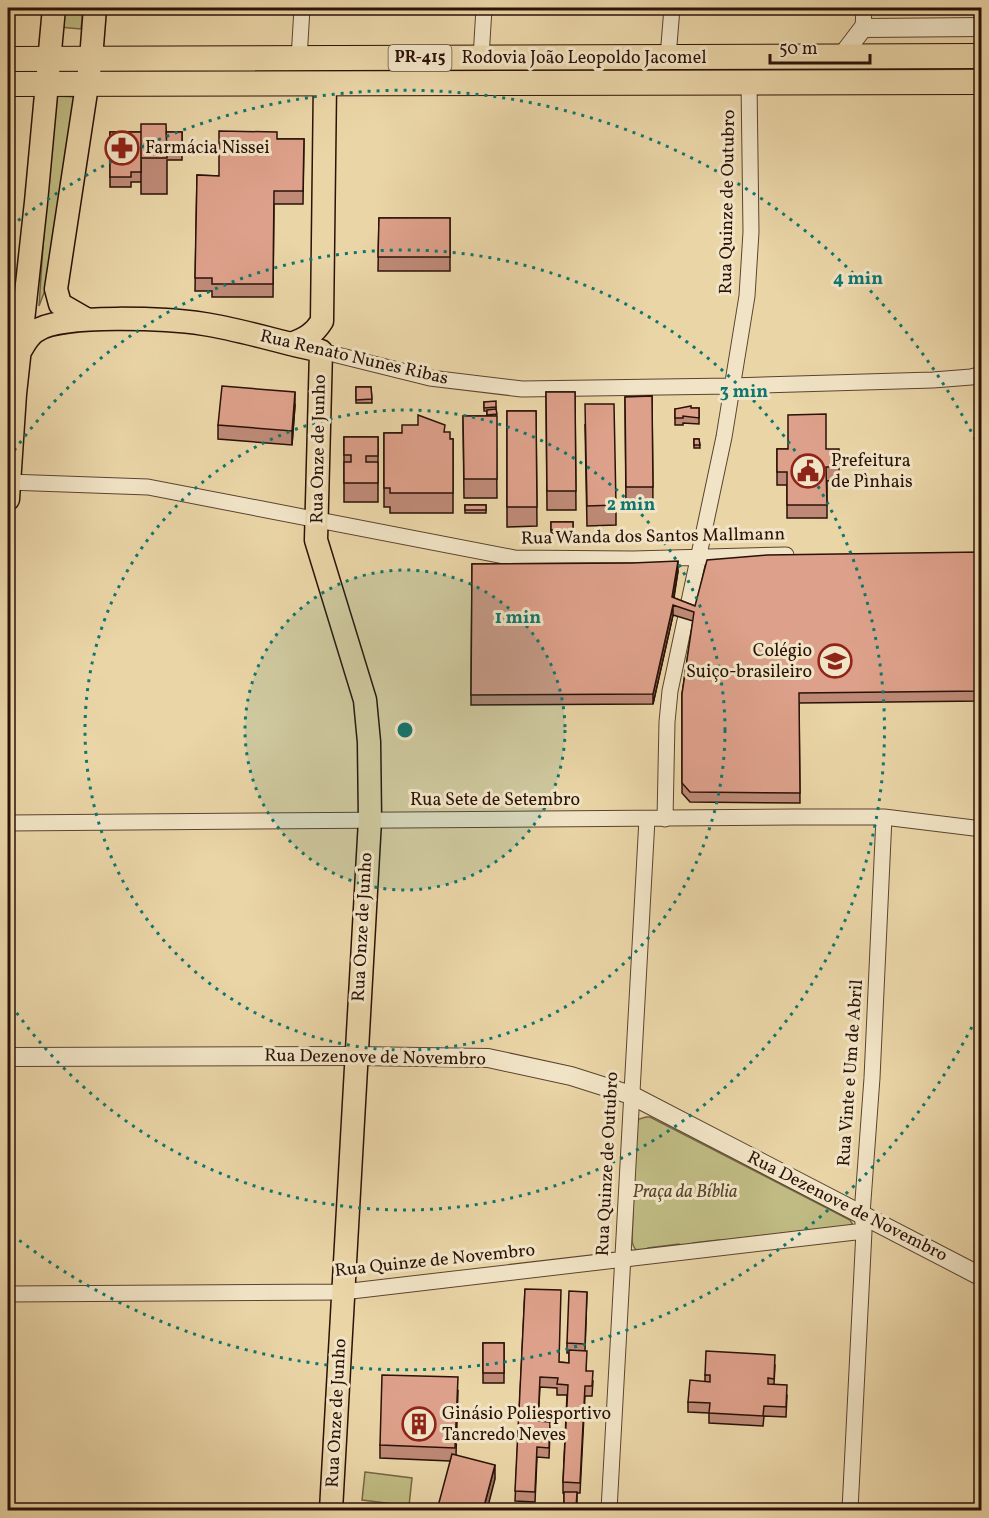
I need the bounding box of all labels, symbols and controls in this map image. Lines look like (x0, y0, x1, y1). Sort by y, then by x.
scale bar (770, 27, 870, 65)
text: 50 m (779, 37, 818, 62)
road number: PR-415 (388, 45, 452, 71)
street label: Rodovia João Leopoldo Jacomel (461, 46, 707, 71)
street label: Rua Quinze de Outubro (714, 109, 742, 295)
pharmacy icon: Farmácia Nissei (104, 130, 140, 166)
place label: Farmácia Nissei (145, 136, 270, 161)
text: 4 min (833, 267, 883, 292)
street label: Rua Renato Nunes Ribas (257, 324, 451, 392)
street label: Rua Onze de Junho (305, 374, 333, 524)
text: 3 min (720, 380, 768, 405)
place label: Prefeitura de Pìnhais (831, 449, 913, 495)
public building icon: Prefeitura de Pìnhais (790, 453, 826, 489)
text: 2 min (607, 493, 655, 518)
street label: Rua Wanda dos Santos Mallmann (521, 522, 786, 552)
text: 1 min (495, 606, 541, 631)
place label: Colégio Suiço-brasileiro (686, 639, 812, 685)
school or university icon: Colégio Suiço-brasileiro (817, 643, 853, 679)
centre of rings (395, 720, 415, 740)
street label: Rua Sete de Setembro (410, 788, 580, 813)
street label: Rua Onze de Junho (347, 852, 379, 1002)
street label: Rua Vinte e Um de Abril (832, 979, 870, 1167)
street label: Rua Dezenove de Novembro (264, 1044, 486, 1072)
street label: Rua Quinze de Outubro (591, 1071, 625, 1257)
street label: Rua Dezenove de Novembro (743, 1146, 951, 1268)
park label: Praça da Bíblia (632, 1180, 738, 1205)
street label: Rua Quinze de Novembro (334, 1238, 536, 1284)
street label: Rua Onze de Junho (321, 1338, 353, 1488)
place label: Ginásio Poliesportivo Tancredo Neves (442, 1402, 611, 1448)
building icon: Ginásio Poliesportivo Tancredo Neves (401, 1406, 437, 1442)

